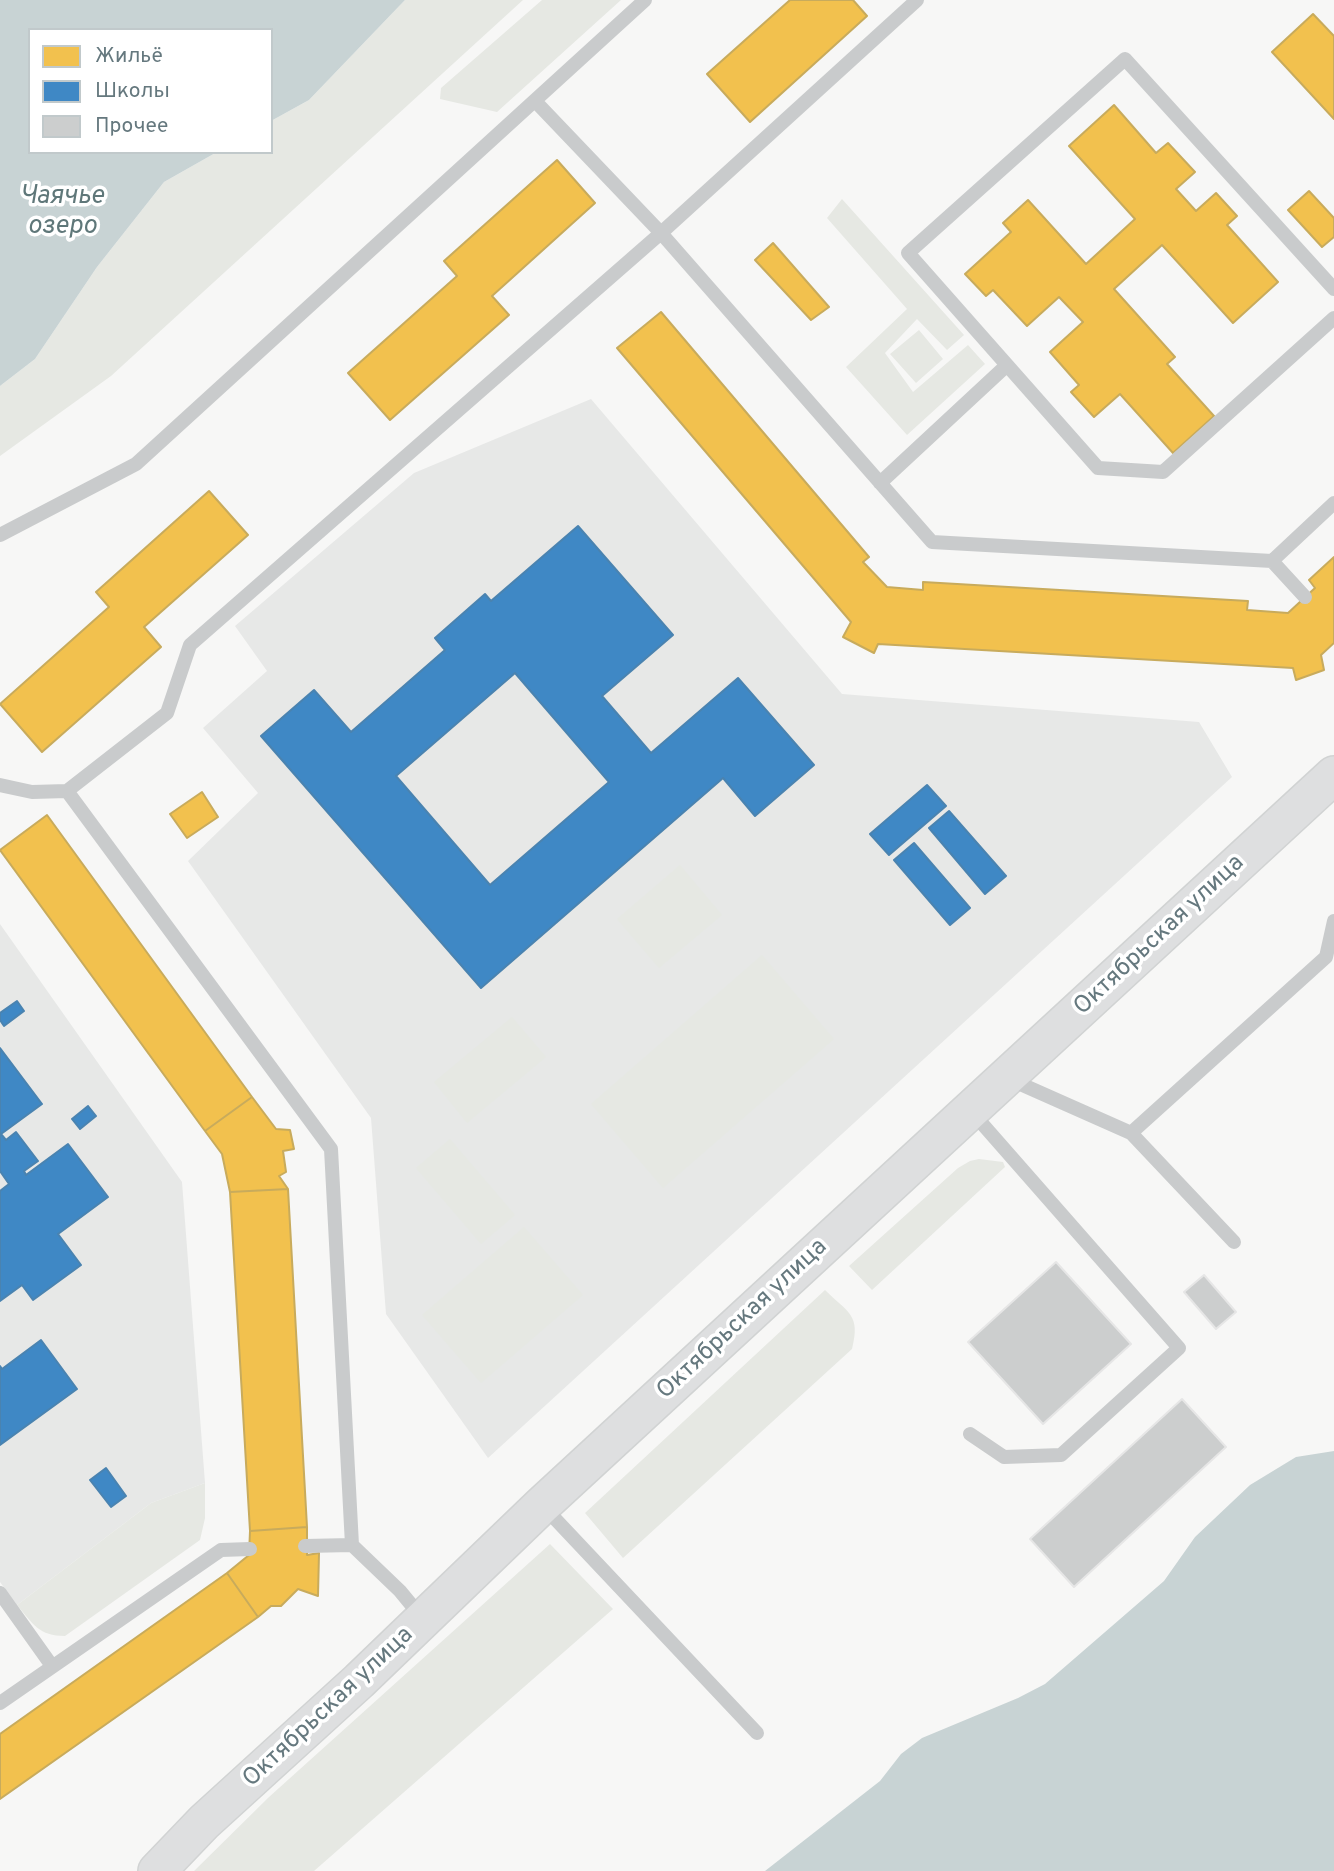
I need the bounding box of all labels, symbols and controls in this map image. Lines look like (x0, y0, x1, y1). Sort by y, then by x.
legend (28, 28, 273, 154)
text: Жильё (95, 43, 163, 70)
text: Школы (95, 78, 170, 105)
text: Прочее (95, 113, 168, 140)
water label: Чаячье озеро (20, 182, 104, 244)
street label: Октябрьская улица (1069, 850, 1251, 1022)
street label: Октябрьская улица (652, 1234, 834, 1406)
street label: Октябрьская улица (238, 1622, 420, 1794)

